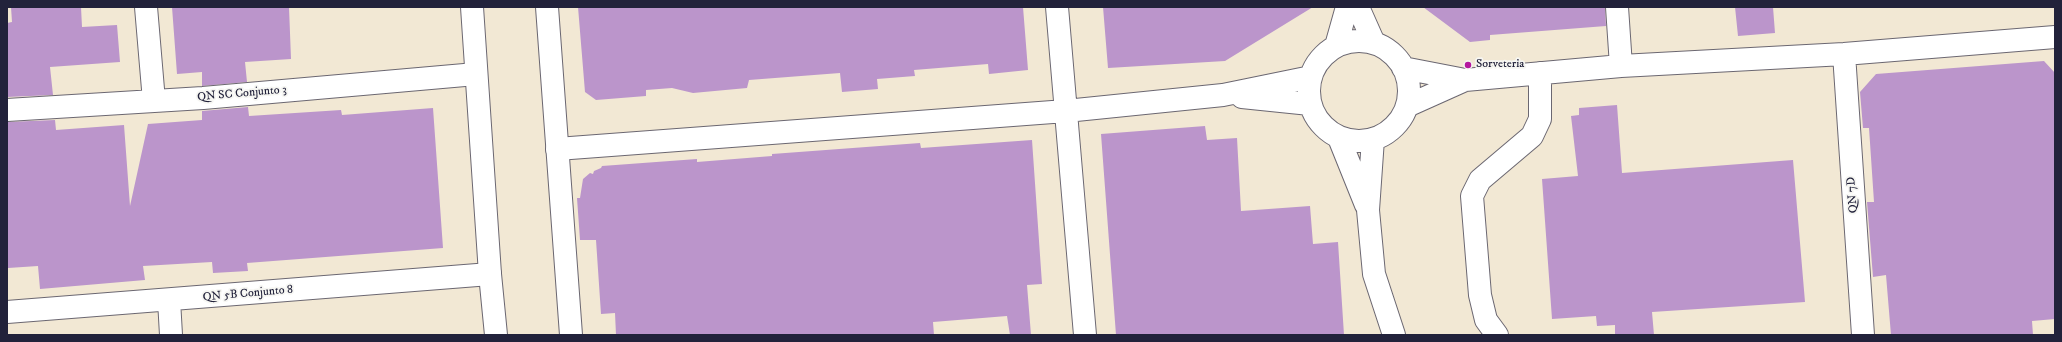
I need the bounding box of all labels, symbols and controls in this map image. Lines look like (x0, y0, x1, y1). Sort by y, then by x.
place label: Sorveteria (1476, 58, 1524, 72)
marker: Sorveteria (1463, 60, 1473, 70)
street label: QN SC Conjunto 3 (197, 83, 287, 105)
street label: QN 7D (1845, 176, 1861, 214)
street label: QN 5B Conjunto 8 (202, 283, 294, 305)

